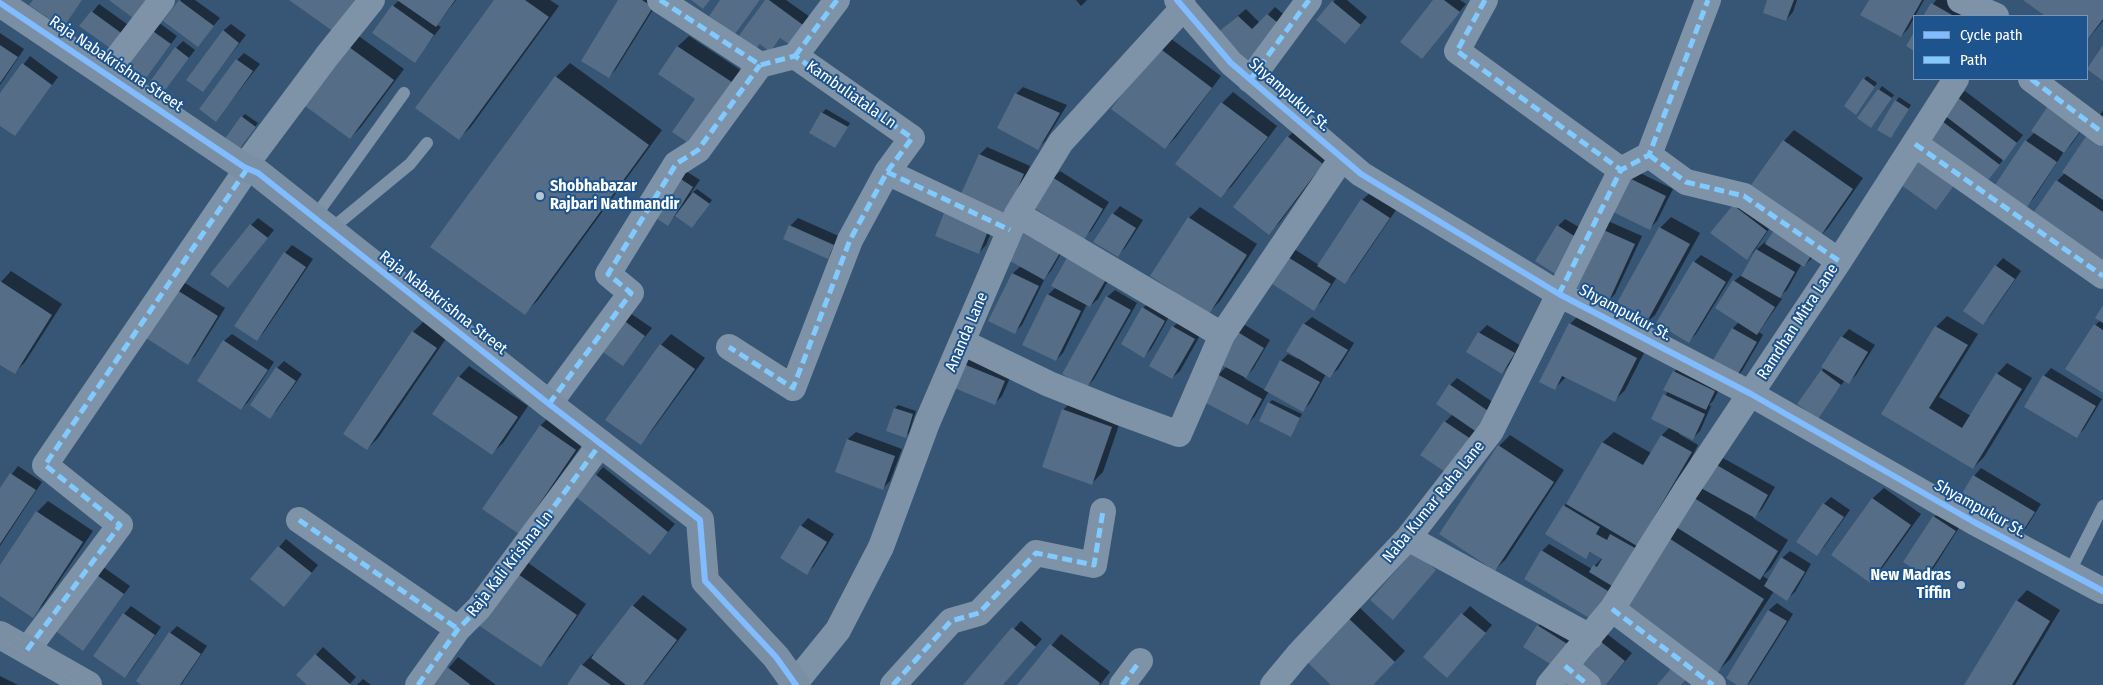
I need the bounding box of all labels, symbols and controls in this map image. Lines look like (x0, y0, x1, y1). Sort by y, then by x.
street label: Raja Nabakrishna Street (45, 12, 187, 116)
legend (1913, 15, 2088, 80)
text: Cycle path (1960, 26, 2023, 44)
text: Path (1960, 51, 1987, 69)
street label: Shyampukur St. (1244, 54, 1334, 136)
street label: Kambuliatala Ln (802, 57, 900, 133)
place label: Shobhabazar Rajbari Nathmandir (550, 177, 679, 215)
marker: Shobhabazar Rajbari Nathmandir (534, 190, 546, 202)
street label: Raja Nabakrishna Street (375, 247, 511, 359)
street label: Ramdhan Mitra Lane (1753, 260, 1843, 384)
street label: Shyampukur St. (1576, 281, 1674, 345)
street label: Ananda Lane (942, 289, 992, 375)
street label: Naba Kumar Raha Lane (1379, 437, 1489, 567)
street label: Shyampukur St. (1931, 476, 2029, 542)
street label: Raja Kali Krishna Ln (463, 507, 557, 621)
place label: New Madras Tiffin (1871, 566, 1951, 604)
marker: New Madras Tiffin (1955, 579, 1967, 591)

